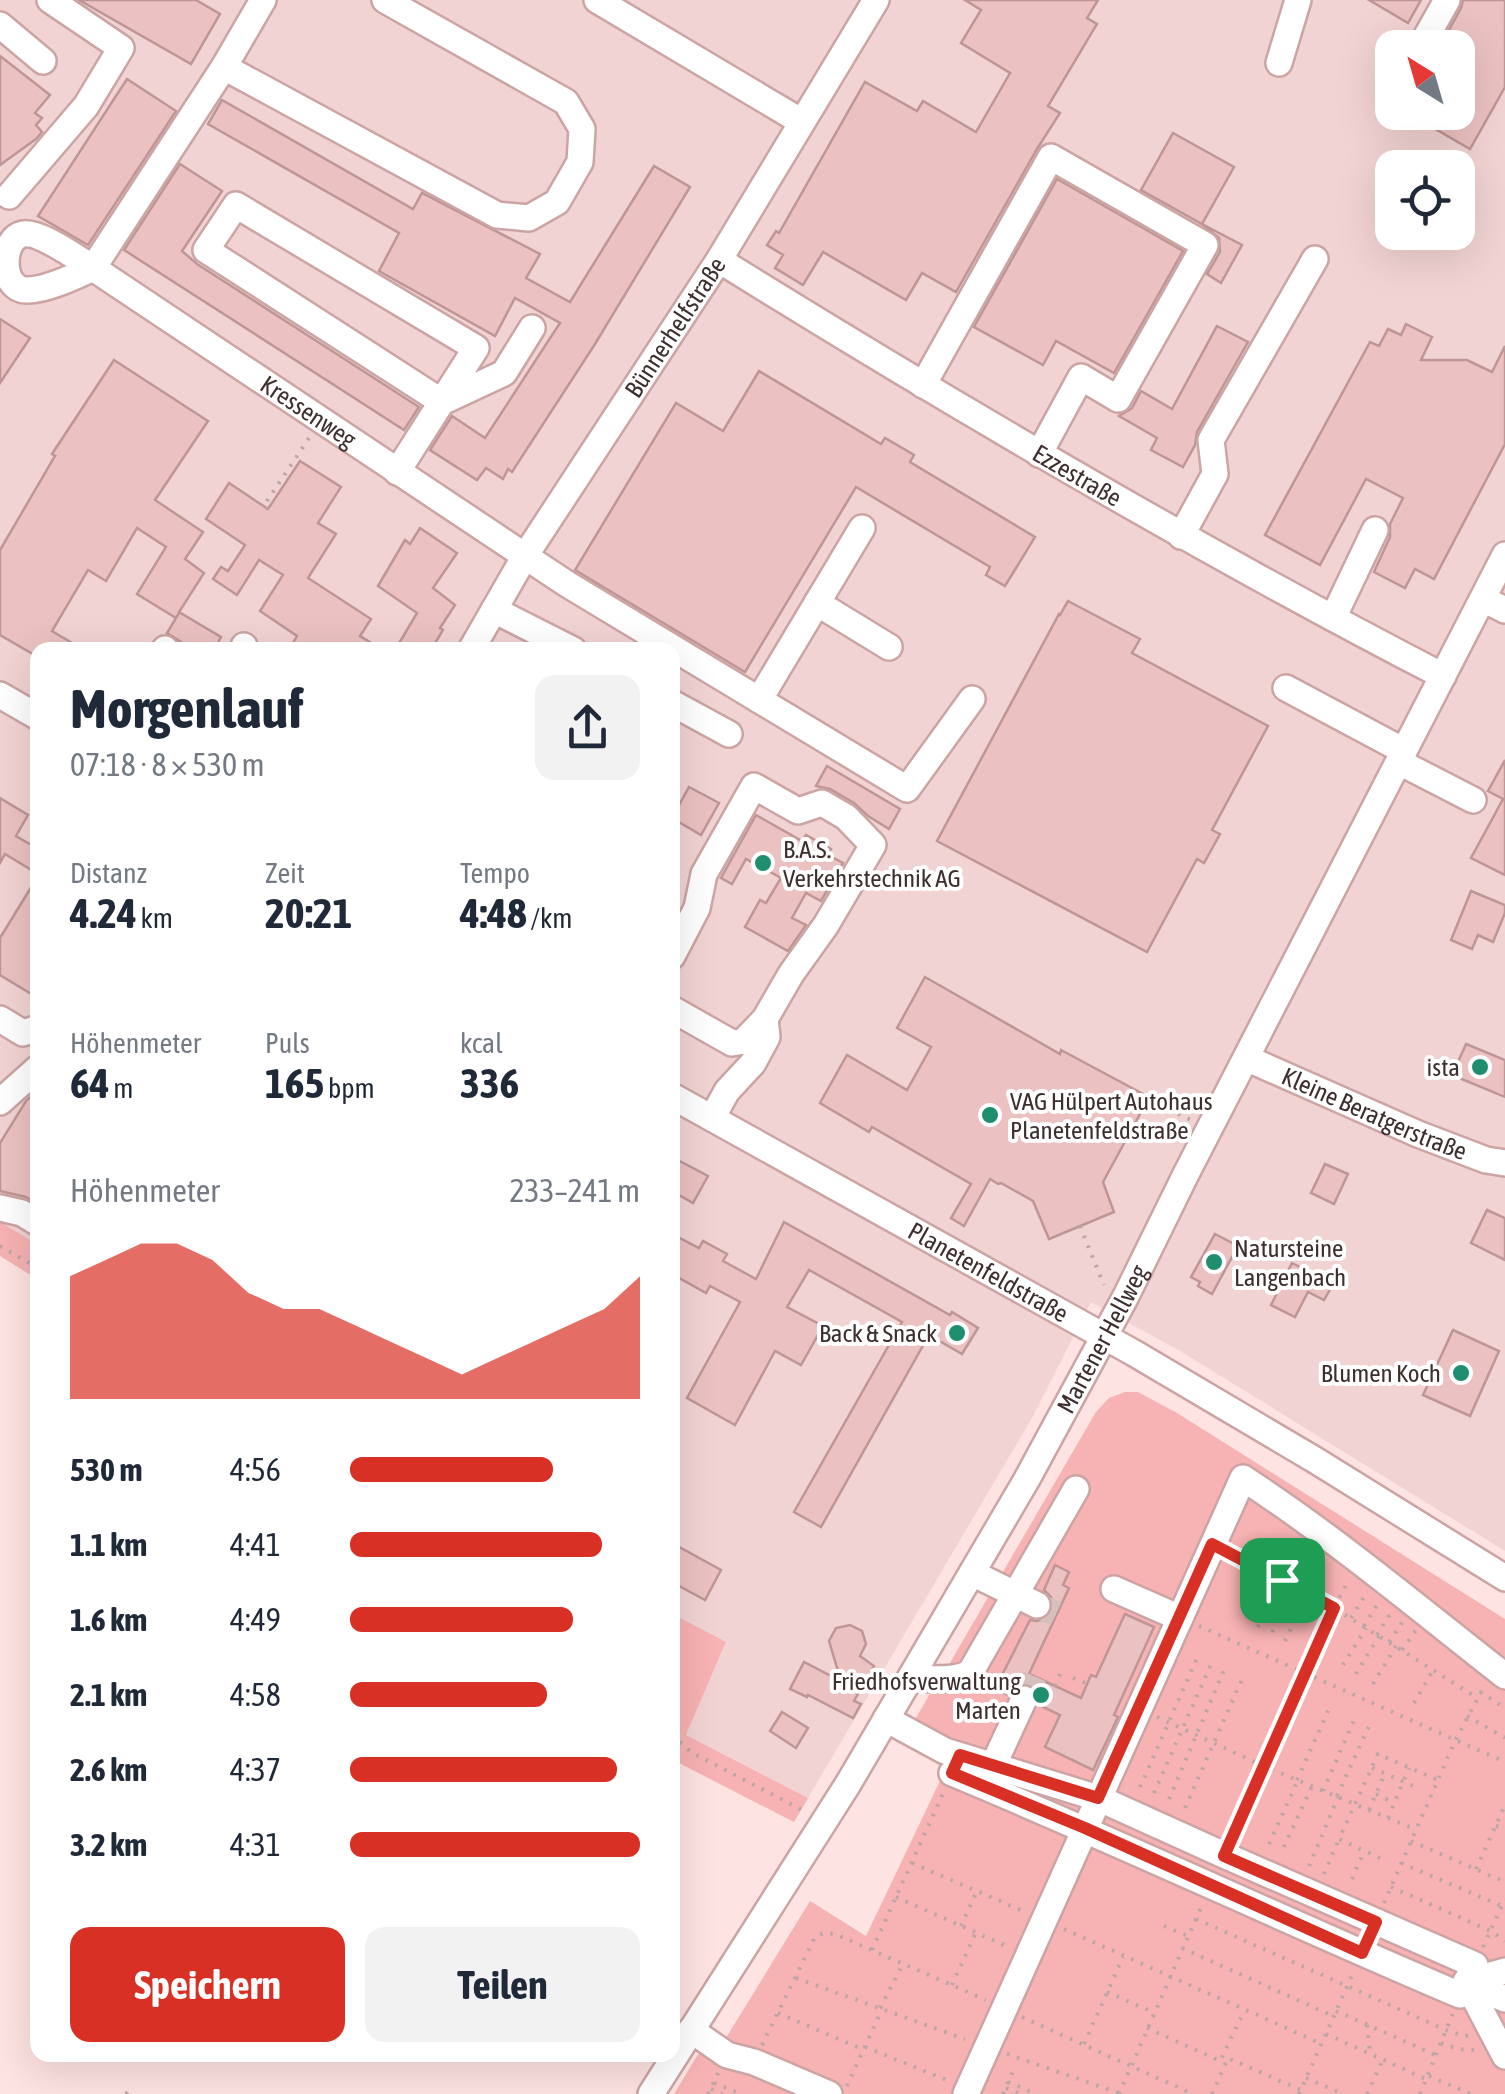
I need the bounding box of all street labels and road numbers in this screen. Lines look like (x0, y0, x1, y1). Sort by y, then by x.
street label: Bünnerhelfstraße (619, 252, 731, 402)
street label: Kressenweg (255, 370, 362, 454)
street label: Ezzestraße (1028, 439, 1126, 512)
street label: Kleine Beratgerstraße (1278, 1062, 1471, 1165)
street label: Planetenfeldstraße (903, 1216, 1073, 1328)
street label: Martener Hellweg (1051, 1260, 1153, 1418)

